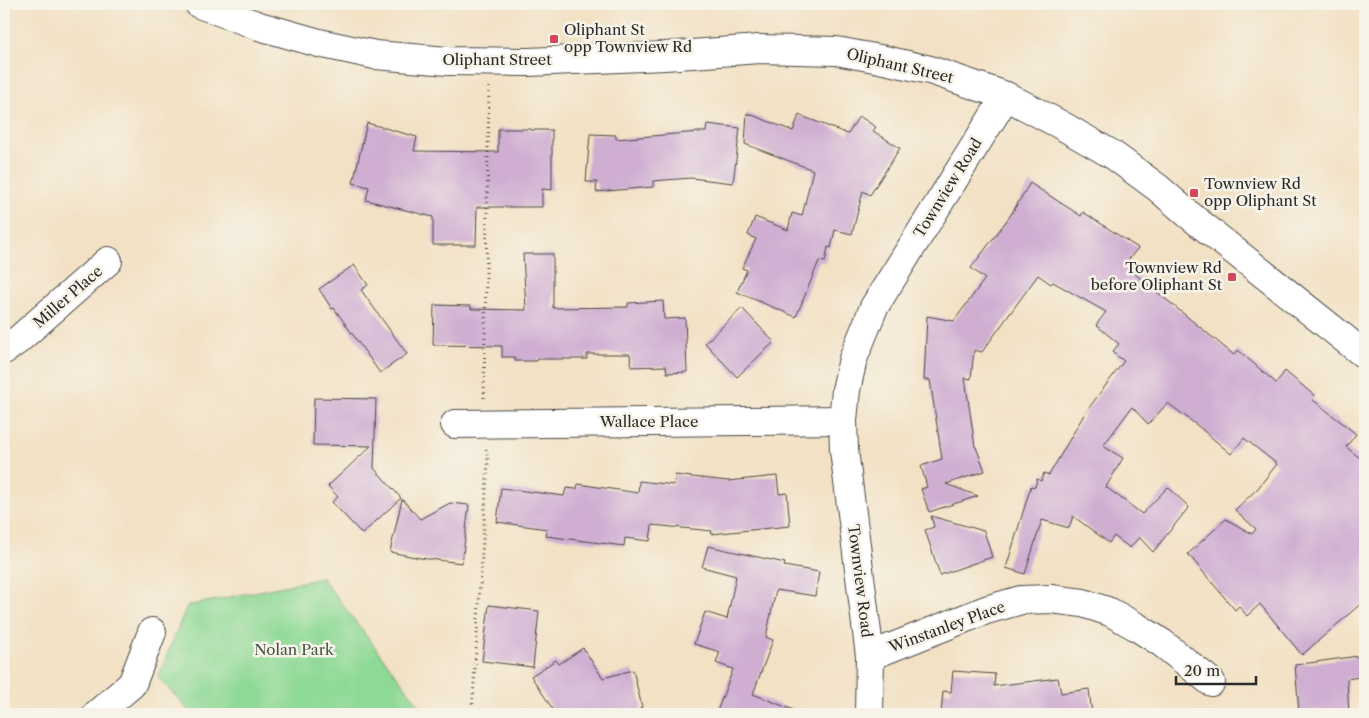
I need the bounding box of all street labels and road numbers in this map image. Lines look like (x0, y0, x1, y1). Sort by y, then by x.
street label: Oliphant Street (845, 44, 956, 87)
street label: Oliphant Street (442, 50, 552, 69)
street label: Townview Road (909, 134, 986, 241)
street label: Miller Place (29, 261, 106, 332)
street label: Wallace Place (599, 412, 698, 431)
street label: Townview Road (844, 523, 877, 639)
street label: Winstanley Place (885, 597, 1008, 657)

